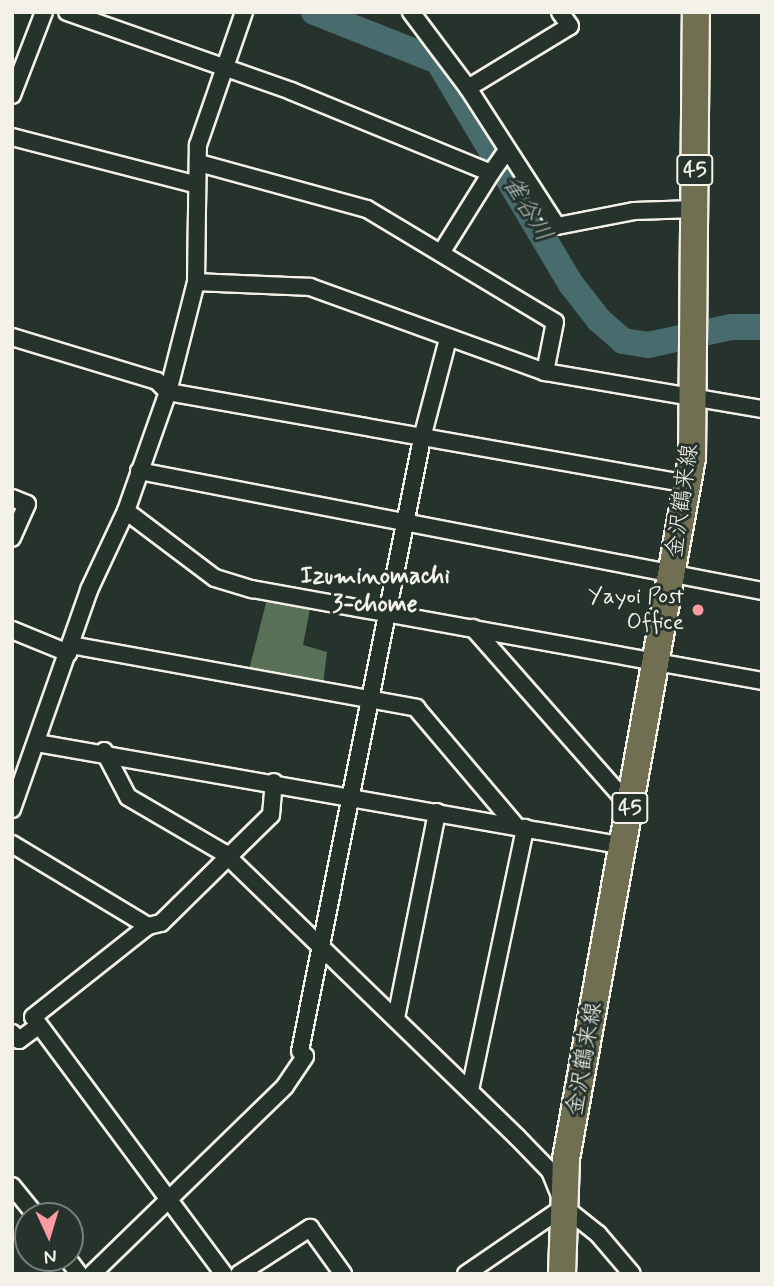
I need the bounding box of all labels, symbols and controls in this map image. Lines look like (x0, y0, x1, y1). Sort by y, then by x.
road number: 45 (676, 152, 714, 188)
water label: 雀谷川 (496, 171, 558, 247)
street label: 金沢鶴来線 (661, 442, 705, 560)
district label: Izuminomachi 3-chome (300, 563, 450, 619)
place label: Yayoi Post Office (588, 583, 684, 637)
marker: Yayoi Post Office (690, 602, 706, 618)
road number: 45 (611, 790, 649, 826)
street label: 金沢鶴来線 (561, 1000, 609, 1118)
north arrow (14, 1202, 84, 1272)
text: N (43, 1244, 58, 1269)

